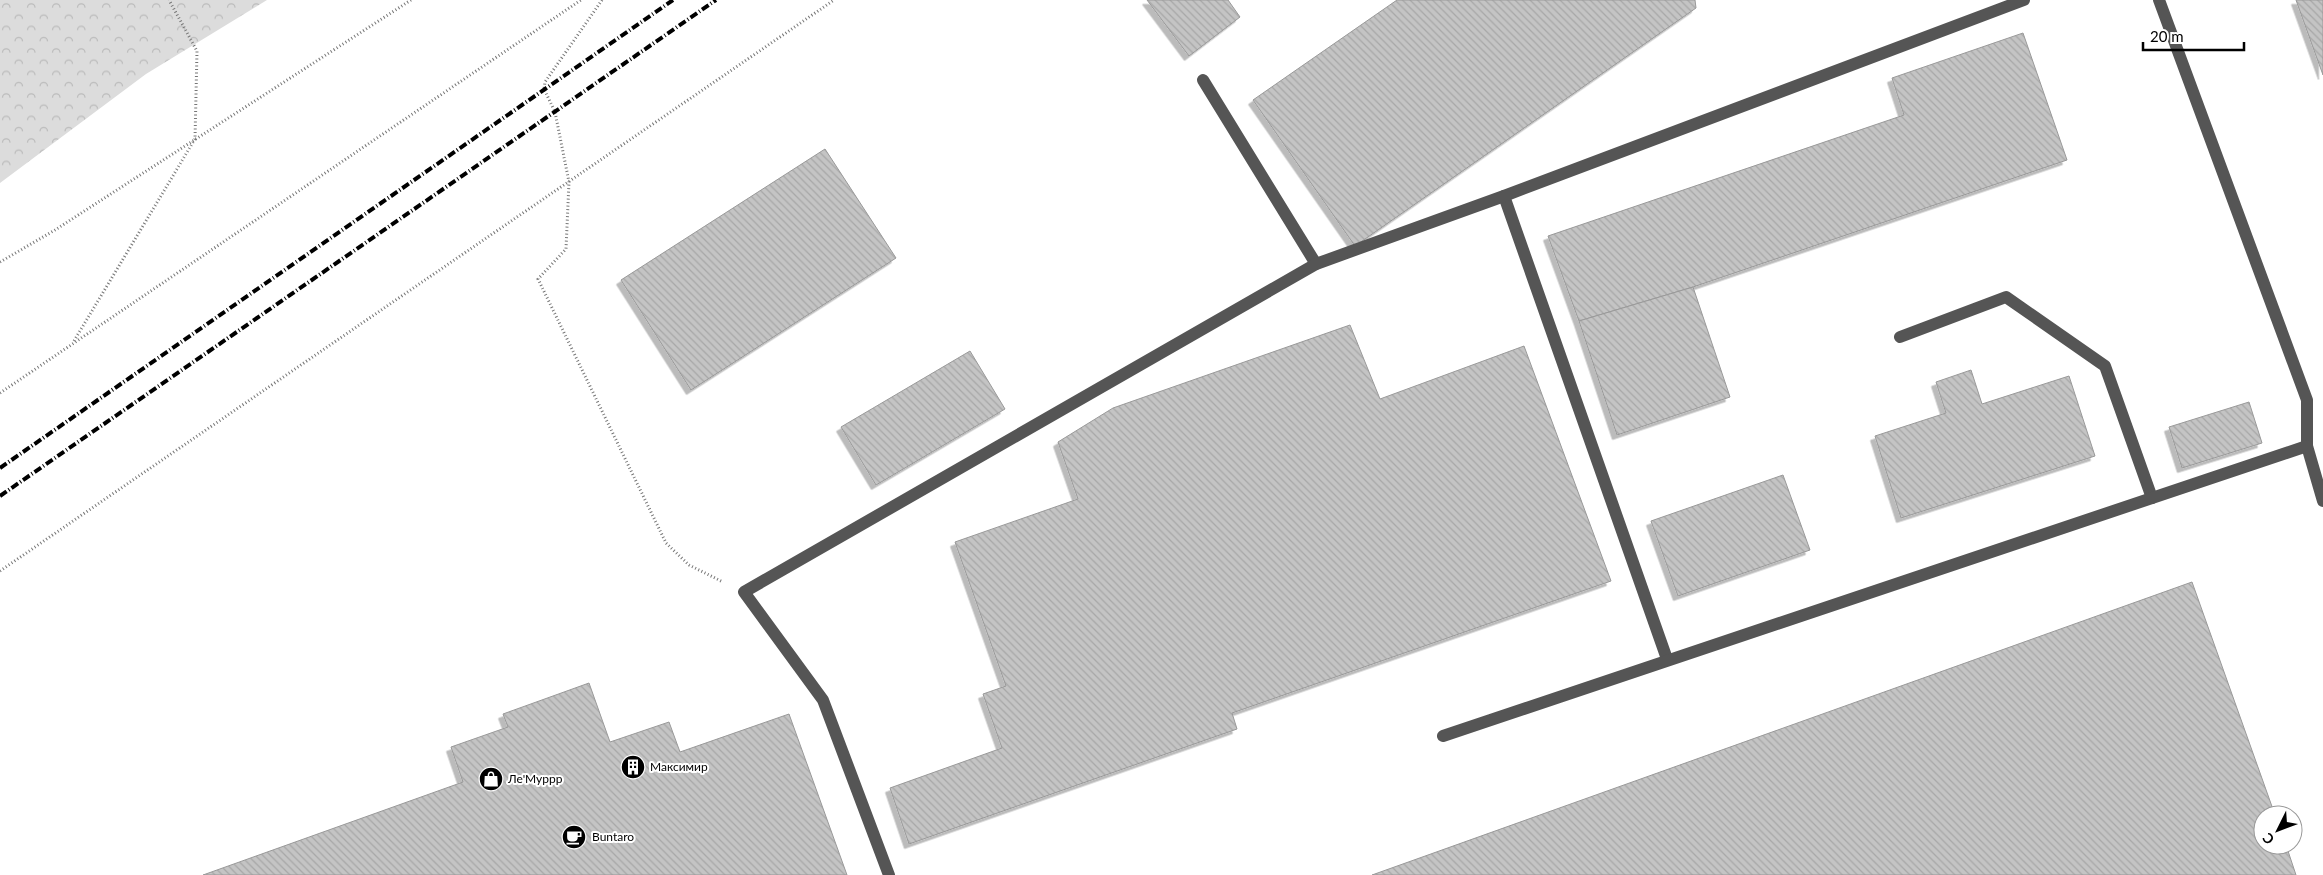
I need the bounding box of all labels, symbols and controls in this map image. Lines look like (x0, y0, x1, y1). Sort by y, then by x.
scale bar (2143, 20, 2244, 52)
text: 20 m (2150, 27, 2184, 45)
building icon: Максимир (620, 754, 646, 780)
place label: Максимир (650, 759, 708, 774)
shop icon: Ле'Муррр (478, 766, 504, 792)
place label: Ле'Муррр (507, 771, 563, 786)
north arrow (2253, 805, 2303, 855)
cafe icon: Buntaro (561, 824, 587, 850)
place label: Buntaro (592, 829, 634, 844)
text: С (2258, 829, 2277, 848)

